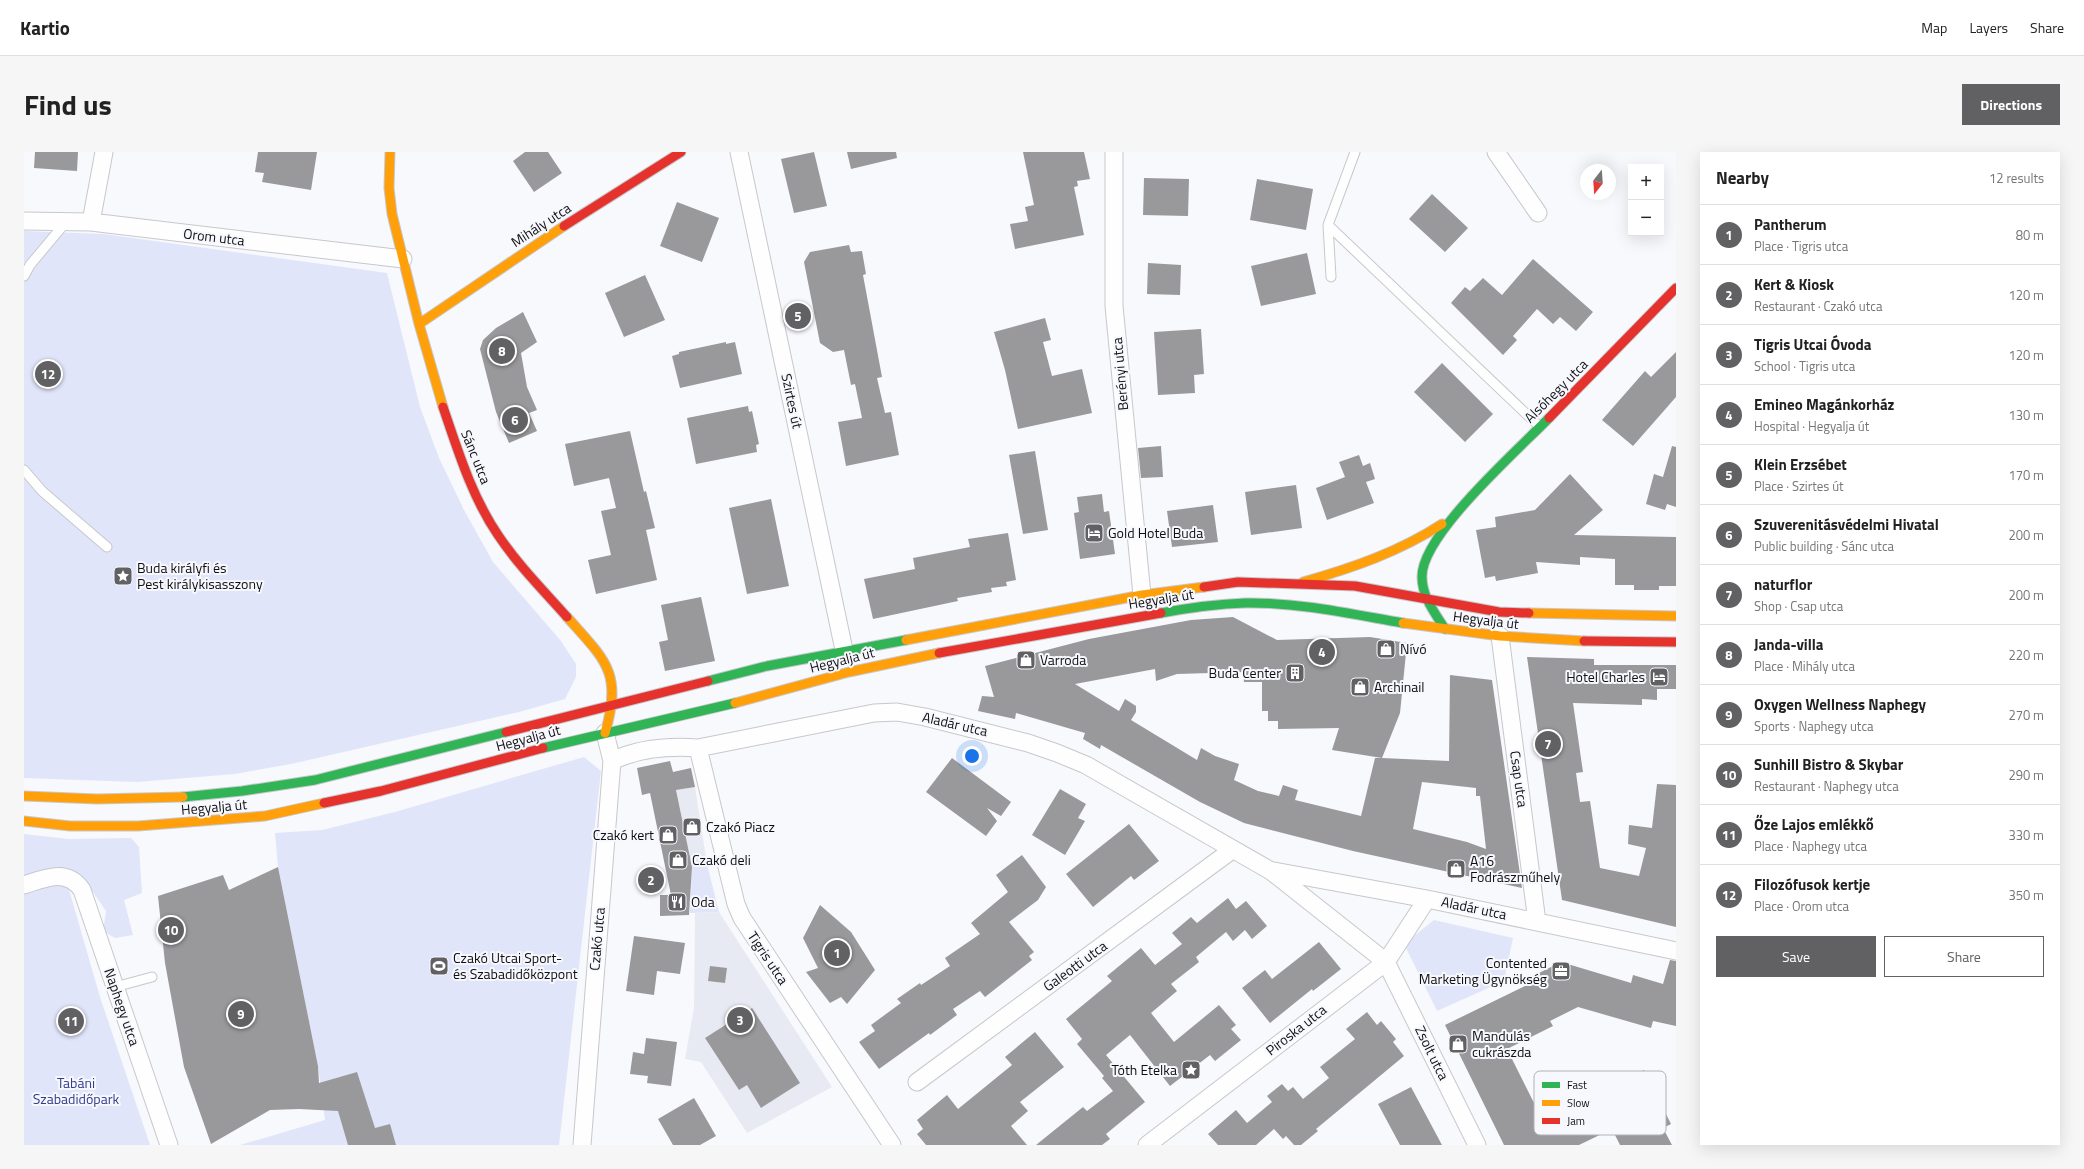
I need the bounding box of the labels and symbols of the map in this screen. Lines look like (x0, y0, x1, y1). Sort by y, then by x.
north arrow (1580, 164, 1616, 200)
street label: Mihály utca (507, 197, 575, 252)
street label: Orom utca (182, 222, 246, 251)
pin: 5 (785, 301, 811, 331)
pin: 8 (489, 336, 515, 366)
street label: Berényi utca (1106, 337, 1133, 411)
street label: Alsóhegy utca (1519, 354, 1592, 427)
pin: 12 (35, 359, 61, 389)
street label: Szirtes út (776, 371, 809, 430)
pin: 6 (502, 405, 528, 435)
street label: Sánc utca (456, 427, 497, 487)
hotel icon: Gold Hotel Buda (1083, 522, 1105, 544)
place label: Gold Hotel Buda (1108, 522, 1203, 543)
place label: Buda királyfi és Pest királykisasszony (137, 557, 263, 594)
place icon: Buda királyfi és Pest királykisasszony (112, 565, 134, 587)
street label: Hegyalja út (1127, 583, 1195, 614)
street label: Hegyalja út (1452, 605, 1520, 634)
pin: 4 (1309, 637, 1335, 667)
shop icon: Nívó (1375, 638, 1397, 660)
place label: Nívó (1400, 638, 1427, 659)
street label: Hegyalja út (807, 641, 877, 678)
shop icon: Varroda (1015, 649, 1037, 671)
place label: Varroda (1040, 649, 1086, 670)
place label: Buda Center (1209, 662, 1281, 683)
building icon: Buda Center (1284, 662, 1306, 684)
place label: Hotel Charles (1566, 666, 1645, 687)
hotel icon: Hotel Charles (1648, 666, 1670, 688)
shop icon: Archinail (1349, 676, 1371, 698)
place label: Archinail (1374, 676, 1425, 697)
street label: Aladár utca (920, 706, 990, 741)
street label: Hegyalja út (493, 719, 563, 756)
pin: 7 (1535, 729, 1561, 759)
your location (962, 746, 982, 766)
street label: Csap utca (1505, 749, 1534, 809)
street label: Hegyalja út (180, 793, 248, 820)
shop icon: Czakó Piacz (681, 816, 703, 838)
place label: Czakó Piacz (706, 816, 775, 837)
place label: Czakó kert (593, 824, 654, 845)
shop icon: Czakó kert (657, 824, 679, 846)
shop icon: Czakó deli (667, 849, 689, 871)
place label: Czakó deli (692, 849, 751, 870)
place label: A16 Fodrászműhely (1470, 850, 1561, 887)
shop icon: A16 Fodrászműhely (1445, 858, 1467, 880)
pin: 2 (638, 865, 664, 895)
street label: Aladár utca (1439, 890, 1509, 925)
restaurant icon: Oda (666, 891, 688, 913)
place label: Oda (691, 891, 715, 912)
street label: Czakó utca (583, 906, 610, 971)
pin: 10 (158, 915, 184, 945)
street label: Tigris utca (743, 927, 794, 989)
street label: Galeotti utca (1038, 935, 1111, 996)
pin: 1 (824, 938, 850, 968)
place label: Czakó Utcai Sport- és Szabadidőközpont (453, 947, 578, 984)
place label: Contented Marketing Ügynökség (1419, 952, 1547, 989)
sports icon: Czakó Utcai Sport- és Szabadidőközpont (428, 955, 450, 977)
office icon: Contented Marketing Ügynökség (1550, 960, 1572, 982)
street label: Naphegy utca (99, 965, 146, 1049)
pin: 9 (228, 999, 254, 1029)
street label: Piroska utca (1261, 999, 1331, 1060)
pin: 3 (727, 1005, 753, 1035)
pin: 11 (58, 1006, 84, 1036)
street label: Zsolt utca (1410, 1022, 1455, 1083)
place label: Mandulás cukrászda (1472, 1025, 1531, 1062)
shop icon: Mandulás cukrászda (1447, 1033, 1469, 1055)
place label: Tóth Etelka (1112, 1059, 1177, 1080)
place icon: Tóth Etelka (1180, 1059, 1202, 1081)
legend (1534, 1071, 1666, 1135)
park label: Tabáni Szabadidőpark (33, 1072, 120, 1109)
text: Fast (1567, 1077, 1587, 1093)
text: Slow (1567, 1095, 1590, 1111)
text: Jam (1567, 1113, 1585, 1129)

